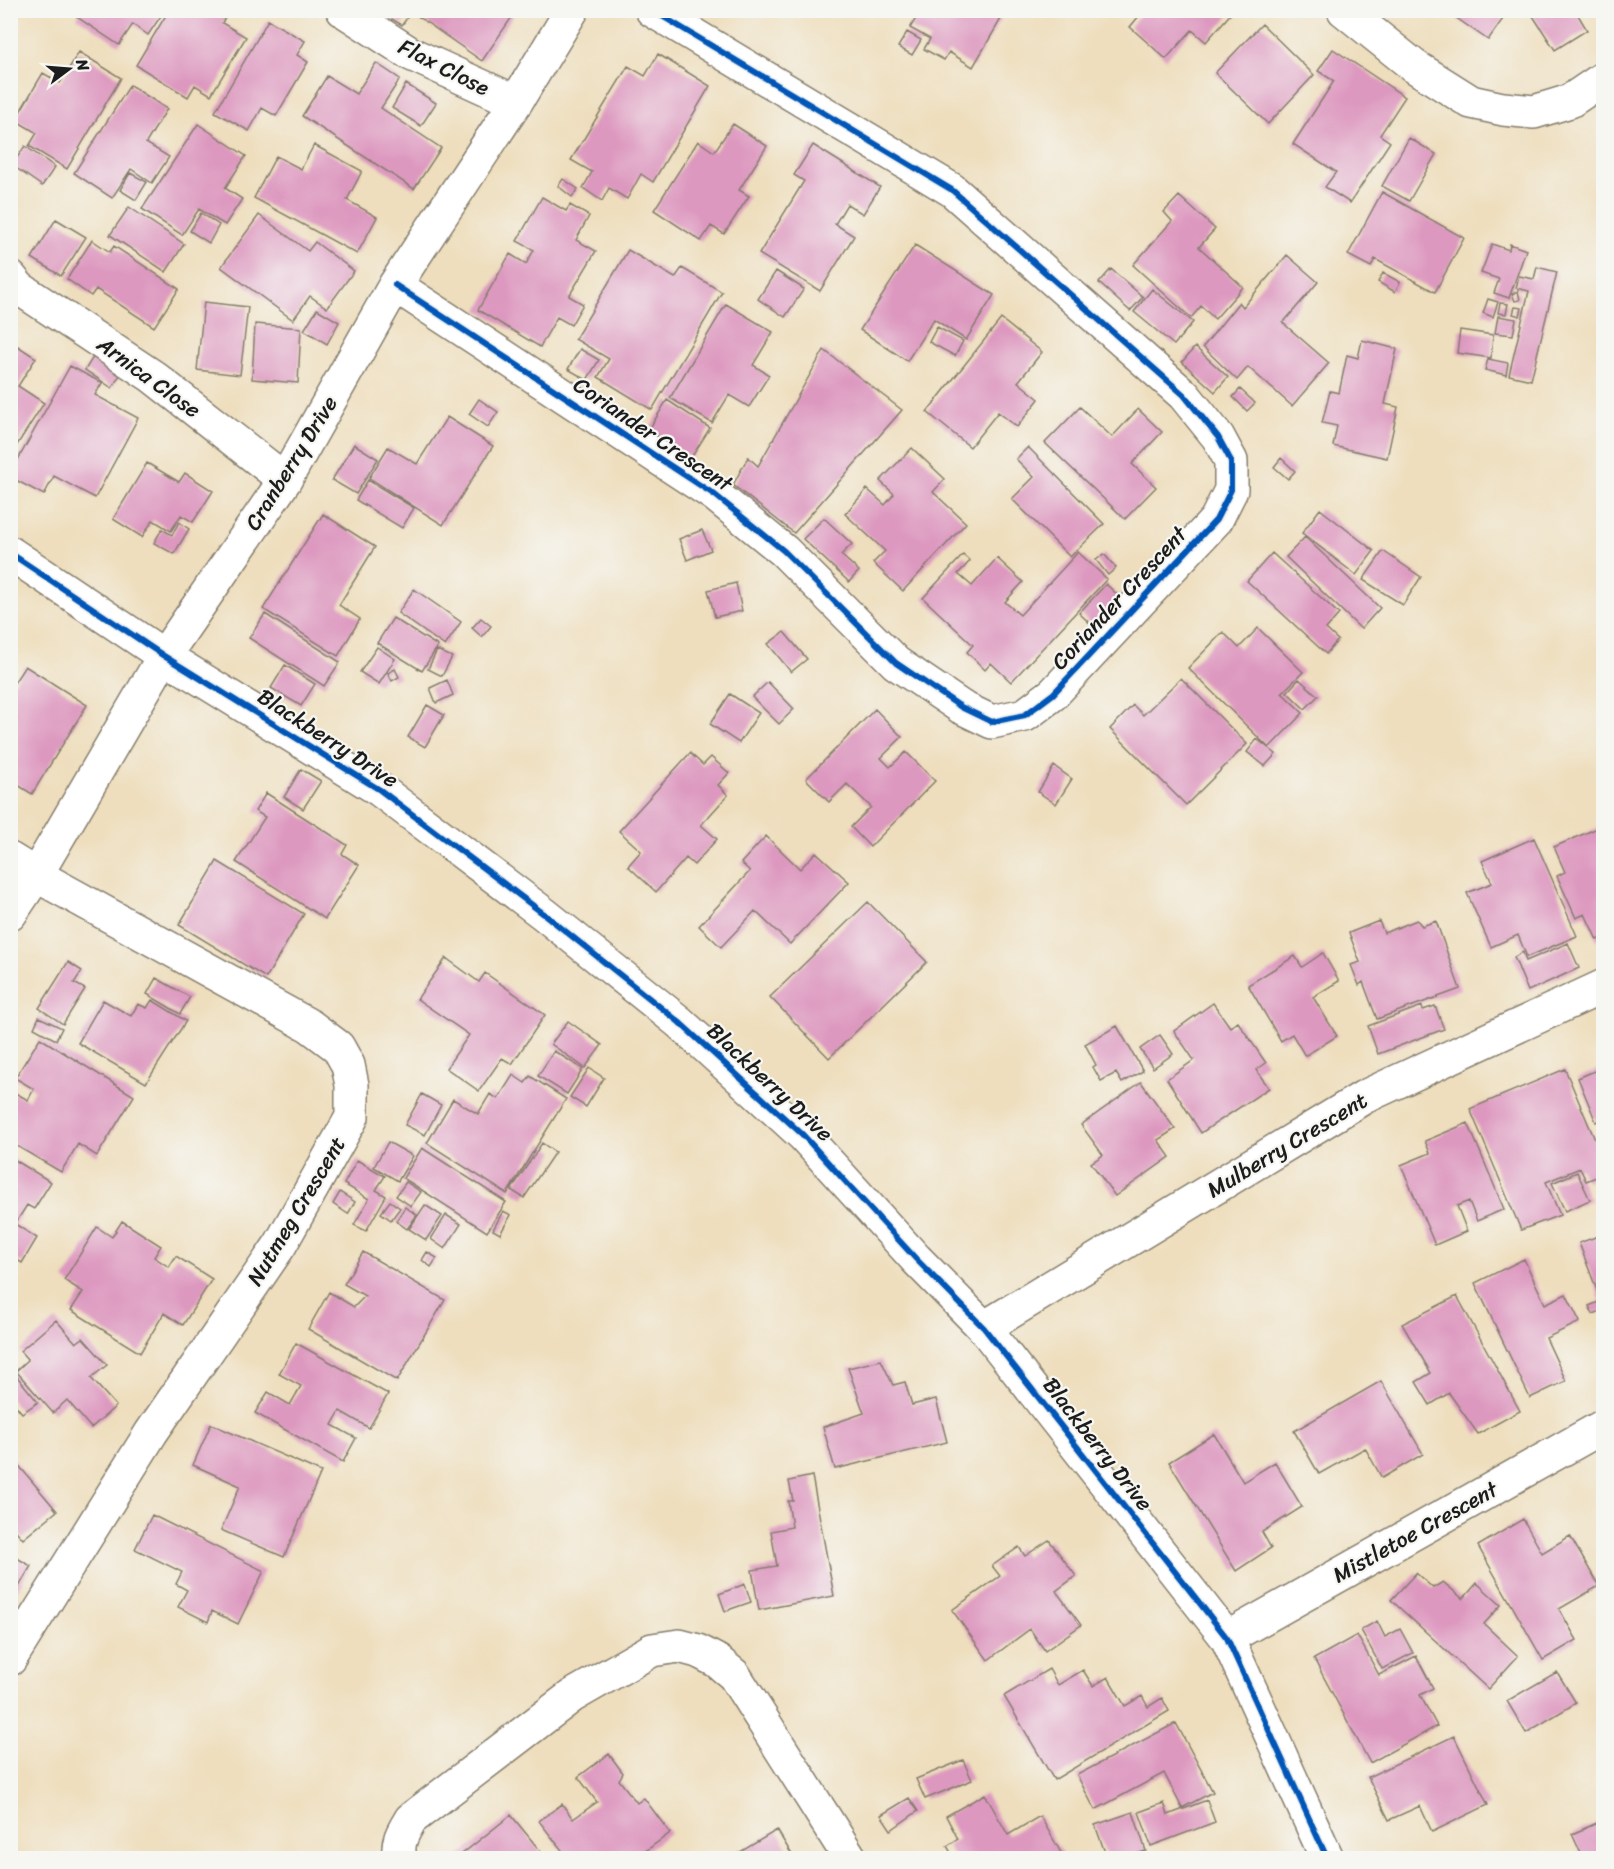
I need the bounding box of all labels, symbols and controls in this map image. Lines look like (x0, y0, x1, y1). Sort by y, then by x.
street label: Flax Close (391, 27, 497, 107)
north arrow (39, 39, 99, 99)
text: N (67, 55, 99, 75)
street label: Arnica Close (88, 325, 210, 428)
street label: Coriander Crescent (565, 366, 742, 503)
street label: Cranberry Drive (234, 388, 348, 538)
street label: Coriander Crescent (1041, 516, 1197, 679)
street label: Blackberry Drive (249, 677, 407, 799)
street label: Blackberry Drive (697, 1012, 843, 1152)
street label: Mulberry Crescent (1199, 1081, 1375, 1209)
street label: Nutmeg Crescent (236, 1128, 356, 1293)
street label: Blackberry Drive (1033, 1368, 1163, 1520)
street label: Mistletoe Crescent (1325, 1470, 1506, 1594)

